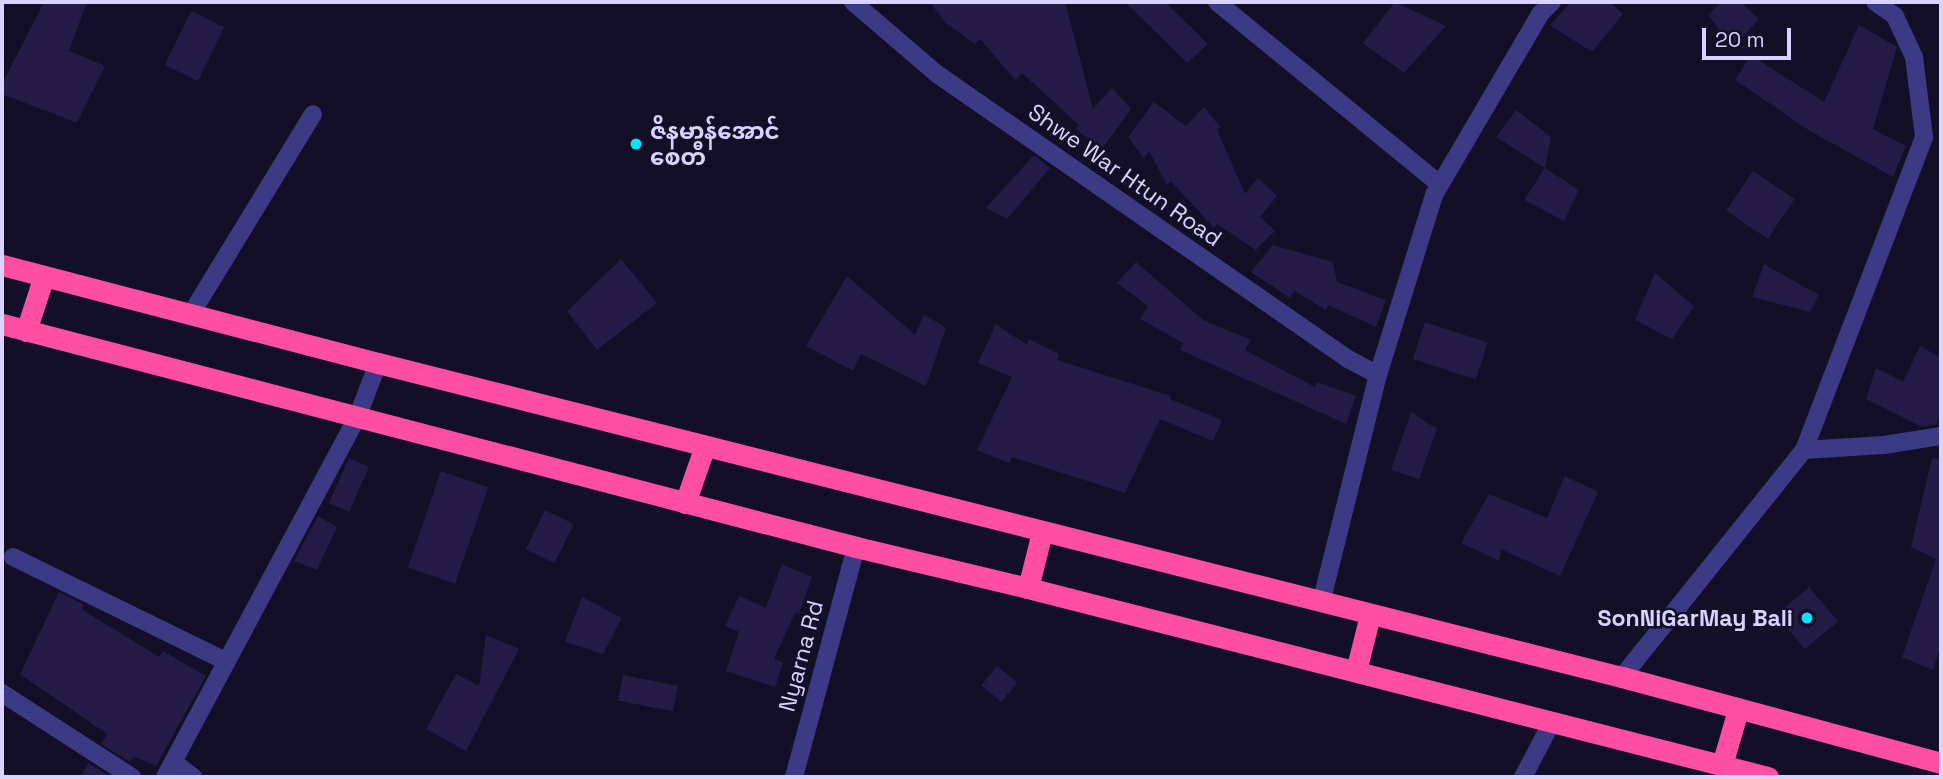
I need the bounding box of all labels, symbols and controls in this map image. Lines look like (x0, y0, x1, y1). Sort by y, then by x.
scale bar (1705, 14, 1794, 58)
text: 20 m (1715, 26, 1765, 53)
street label: Shwe War Htun Road (1023, 98, 1227, 252)
place label: ဇိနမာန်အောင် စေတီ (650, 117, 780, 171)
marker: ဇိနမာန်အောင် စေတီ (628, 136, 644, 152)
street label: Nyarna Rd (773, 597, 829, 715)
place label: SonNiGarMay Bali (1598, 604, 1793, 632)
marker: SonNiGarMay Bali (1799, 610, 1815, 626)

